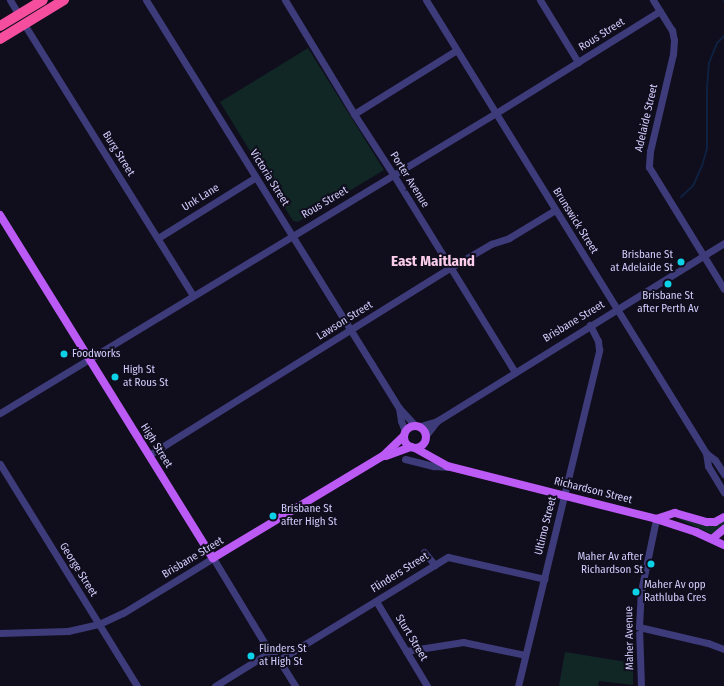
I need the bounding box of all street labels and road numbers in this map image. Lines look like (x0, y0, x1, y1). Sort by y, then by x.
street label: Rous Street (577, 16, 627, 54)
street label: Adelaide Street (633, 83, 661, 153)
street label: Burg Street (99, 129, 137, 179)
street label: Victoria Street (246, 147, 292, 209)
street label: Porter Avenue (387, 150, 431, 210)
street label: Unk Lane (180, 181, 222, 215)
street label: Rous Street (299, 184, 351, 222)
street label: Brunswick Street (549, 186, 601, 256)
street label: Brisbane Street (541, 298, 607, 346)
street label: Lawson Street (315, 299, 375, 343)
street label: High Street (137, 421, 175, 471)
street label: Richardson Street (553, 475, 633, 507)
street label: Ultimo Street (532, 495, 560, 557)
street label: Brisbane Street (160, 534, 226, 582)
street label: George Street (56, 541, 100, 599)
street label: Flinders Street (369, 550, 431, 596)
street label: Maher Avenue (623, 606, 637, 670)
street label: Sturt Street (392, 612, 430, 664)

